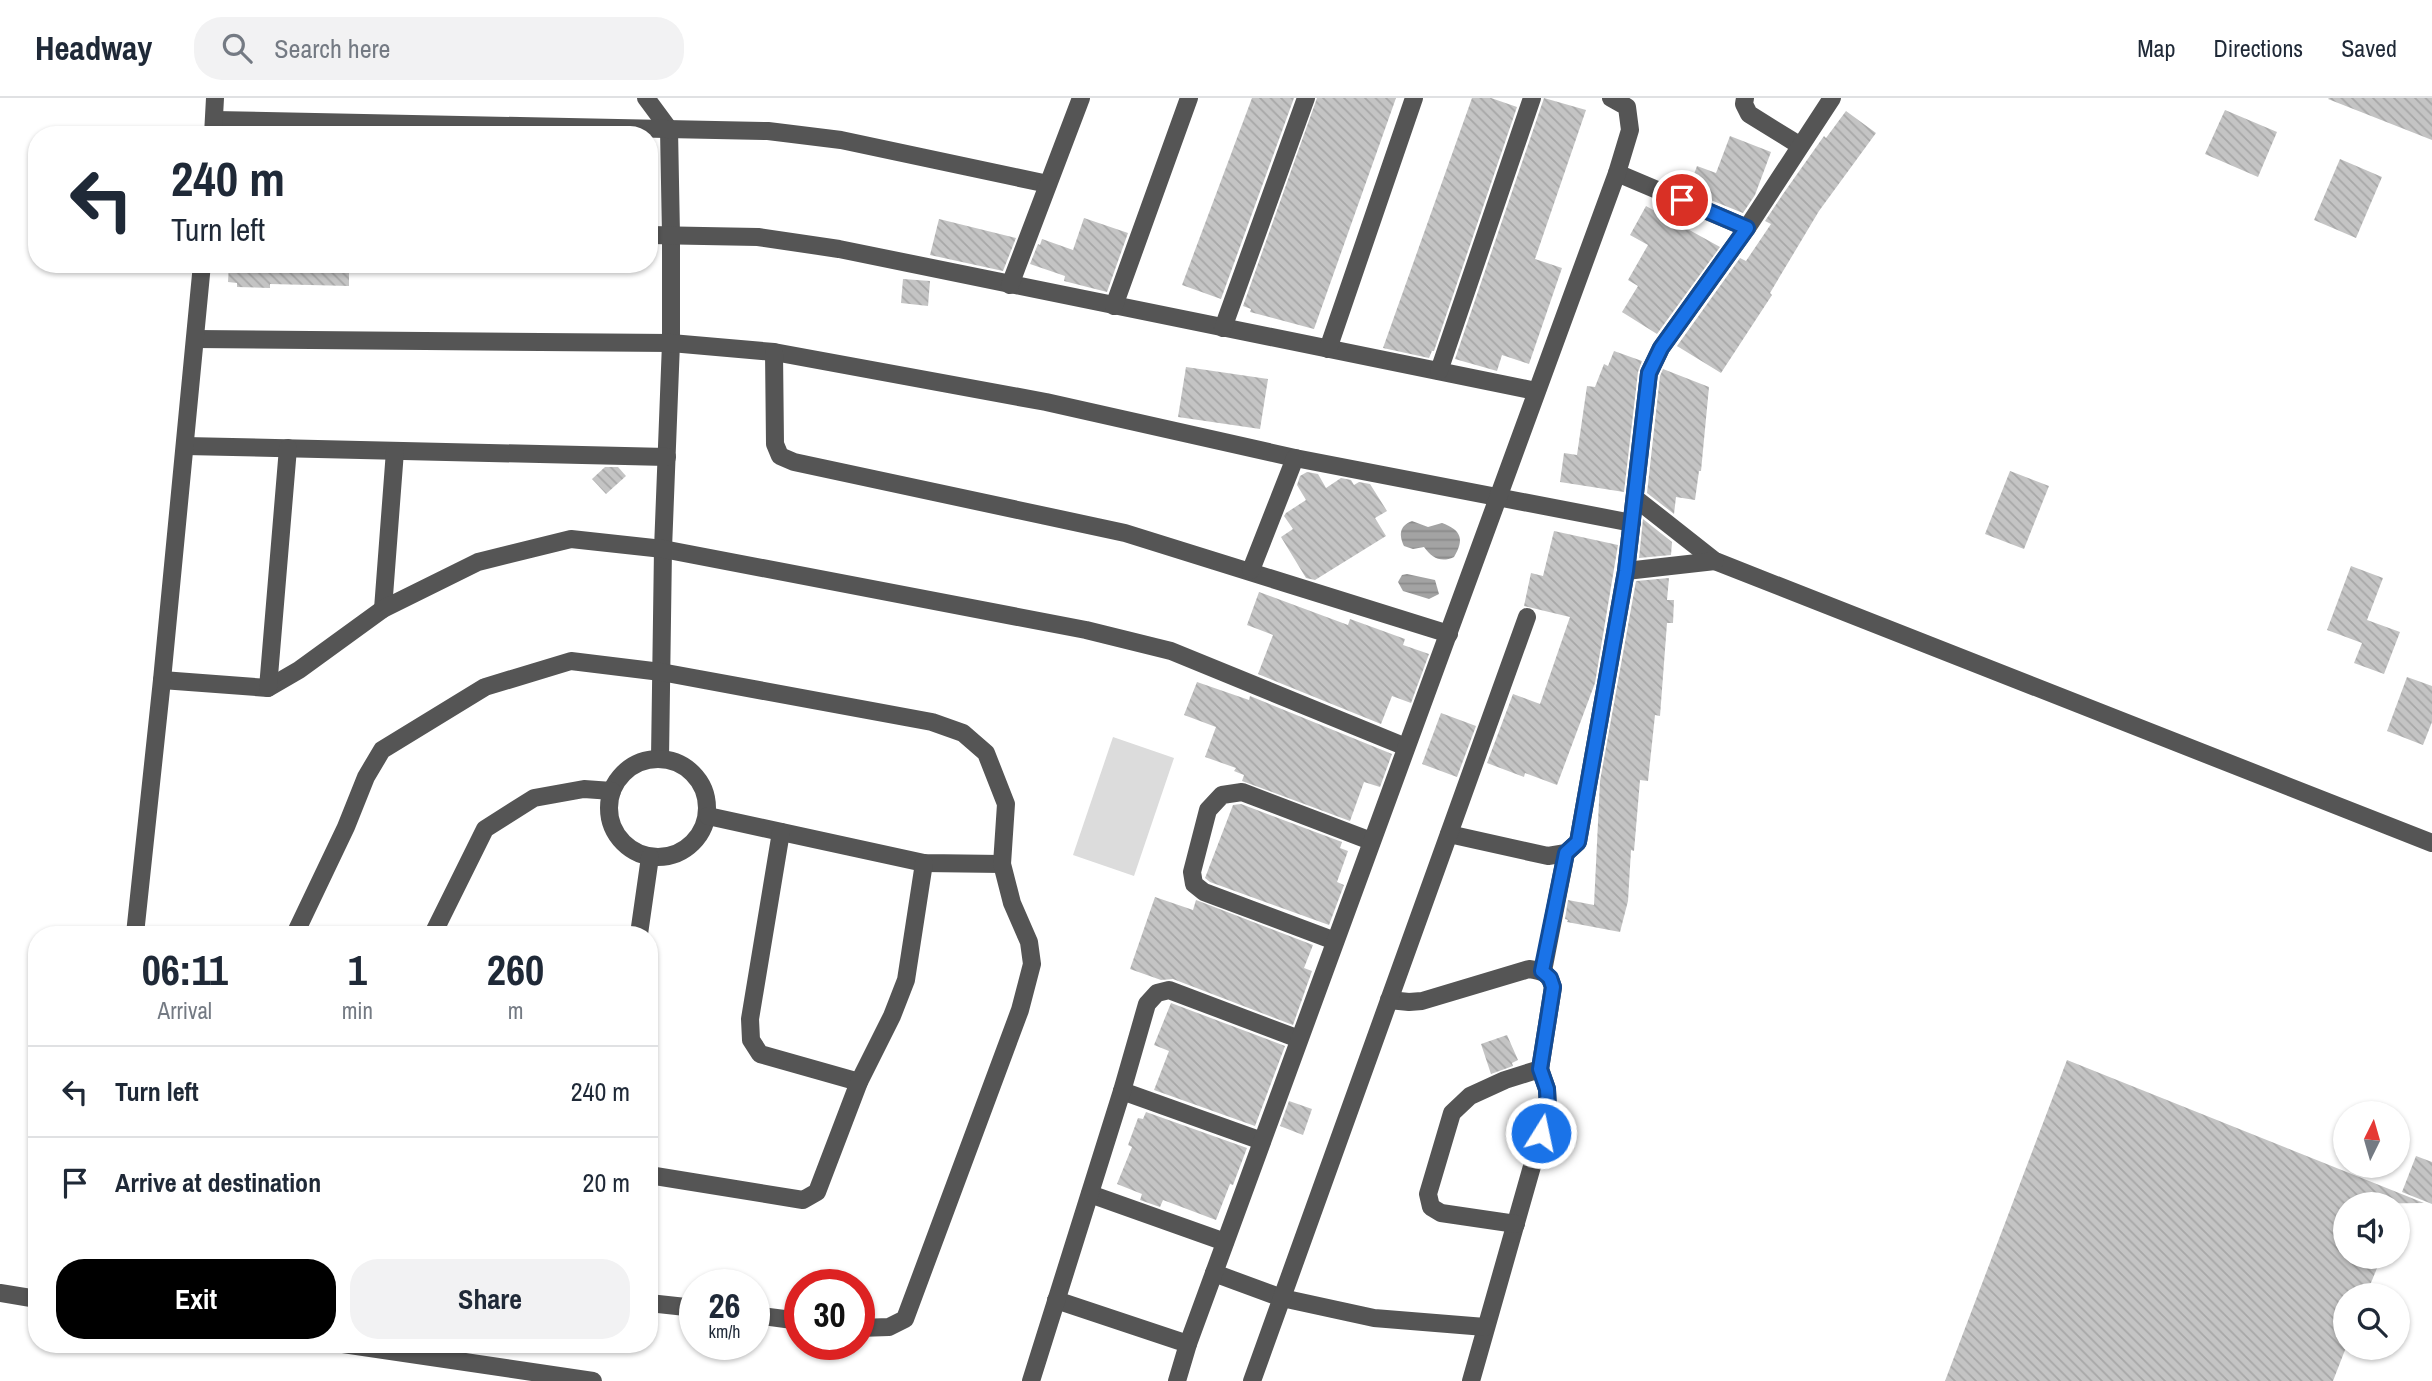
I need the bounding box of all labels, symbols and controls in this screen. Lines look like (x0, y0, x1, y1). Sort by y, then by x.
search box (194, 17, 684, 80)
text: Headway (35, 26, 152, 70)
icon: search (218, 29, 256, 67)
text: Search here (274, 31, 390, 66)
text: Map (2137, 32, 2175, 64)
text: Directions (2213, 32, 2303, 64)
text: Saved (2341, 32, 2397, 64)
text: 240 m (171, 145, 285, 211)
icon: left (56, 154, 147, 245)
pin (1652, 170, 1712, 230)
icon: arrive (1663, 181, 1701, 219)
text: Turn left (171, 208, 265, 251)
text: 06:11 (142, 942, 228, 998)
text: 1 (348, 942, 367, 998)
text: 260 (487, 942, 544, 998)
text: Arrival (158, 995, 212, 1026)
text: min (342, 995, 373, 1026)
text: m (508, 995, 523, 1026)
icon: left (56, 1073, 94, 1111)
text: Turn left (115, 1074, 199, 1109)
text: 240 m (571, 1074, 630, 1109)
position arrow (1504, 1096, 1578, 1170)
north arrow (2333, 1101, 2410, 1178)
map controls (2333, 1101, 2410, 1360)
icon: arrive (56, 1164, 94, 1202)
text: Arrive at destination (115, 1165, 321, 1200)
text: 20 m (583, 1165, 630, 1200)
button: sound (2333, 1192, 2410, 1269)
button: Exit (56, 1259, 336, 1339)
button: Share (350, 1259, 630, 1339)
speed limit sign: 30 (784, 1269, 875, 1360)
text: 26 (709, 1282, 740, 1329)
button: search (2333, 1283, 2410, 1360)
text: km/h (709, 1319, 741, 1344)

